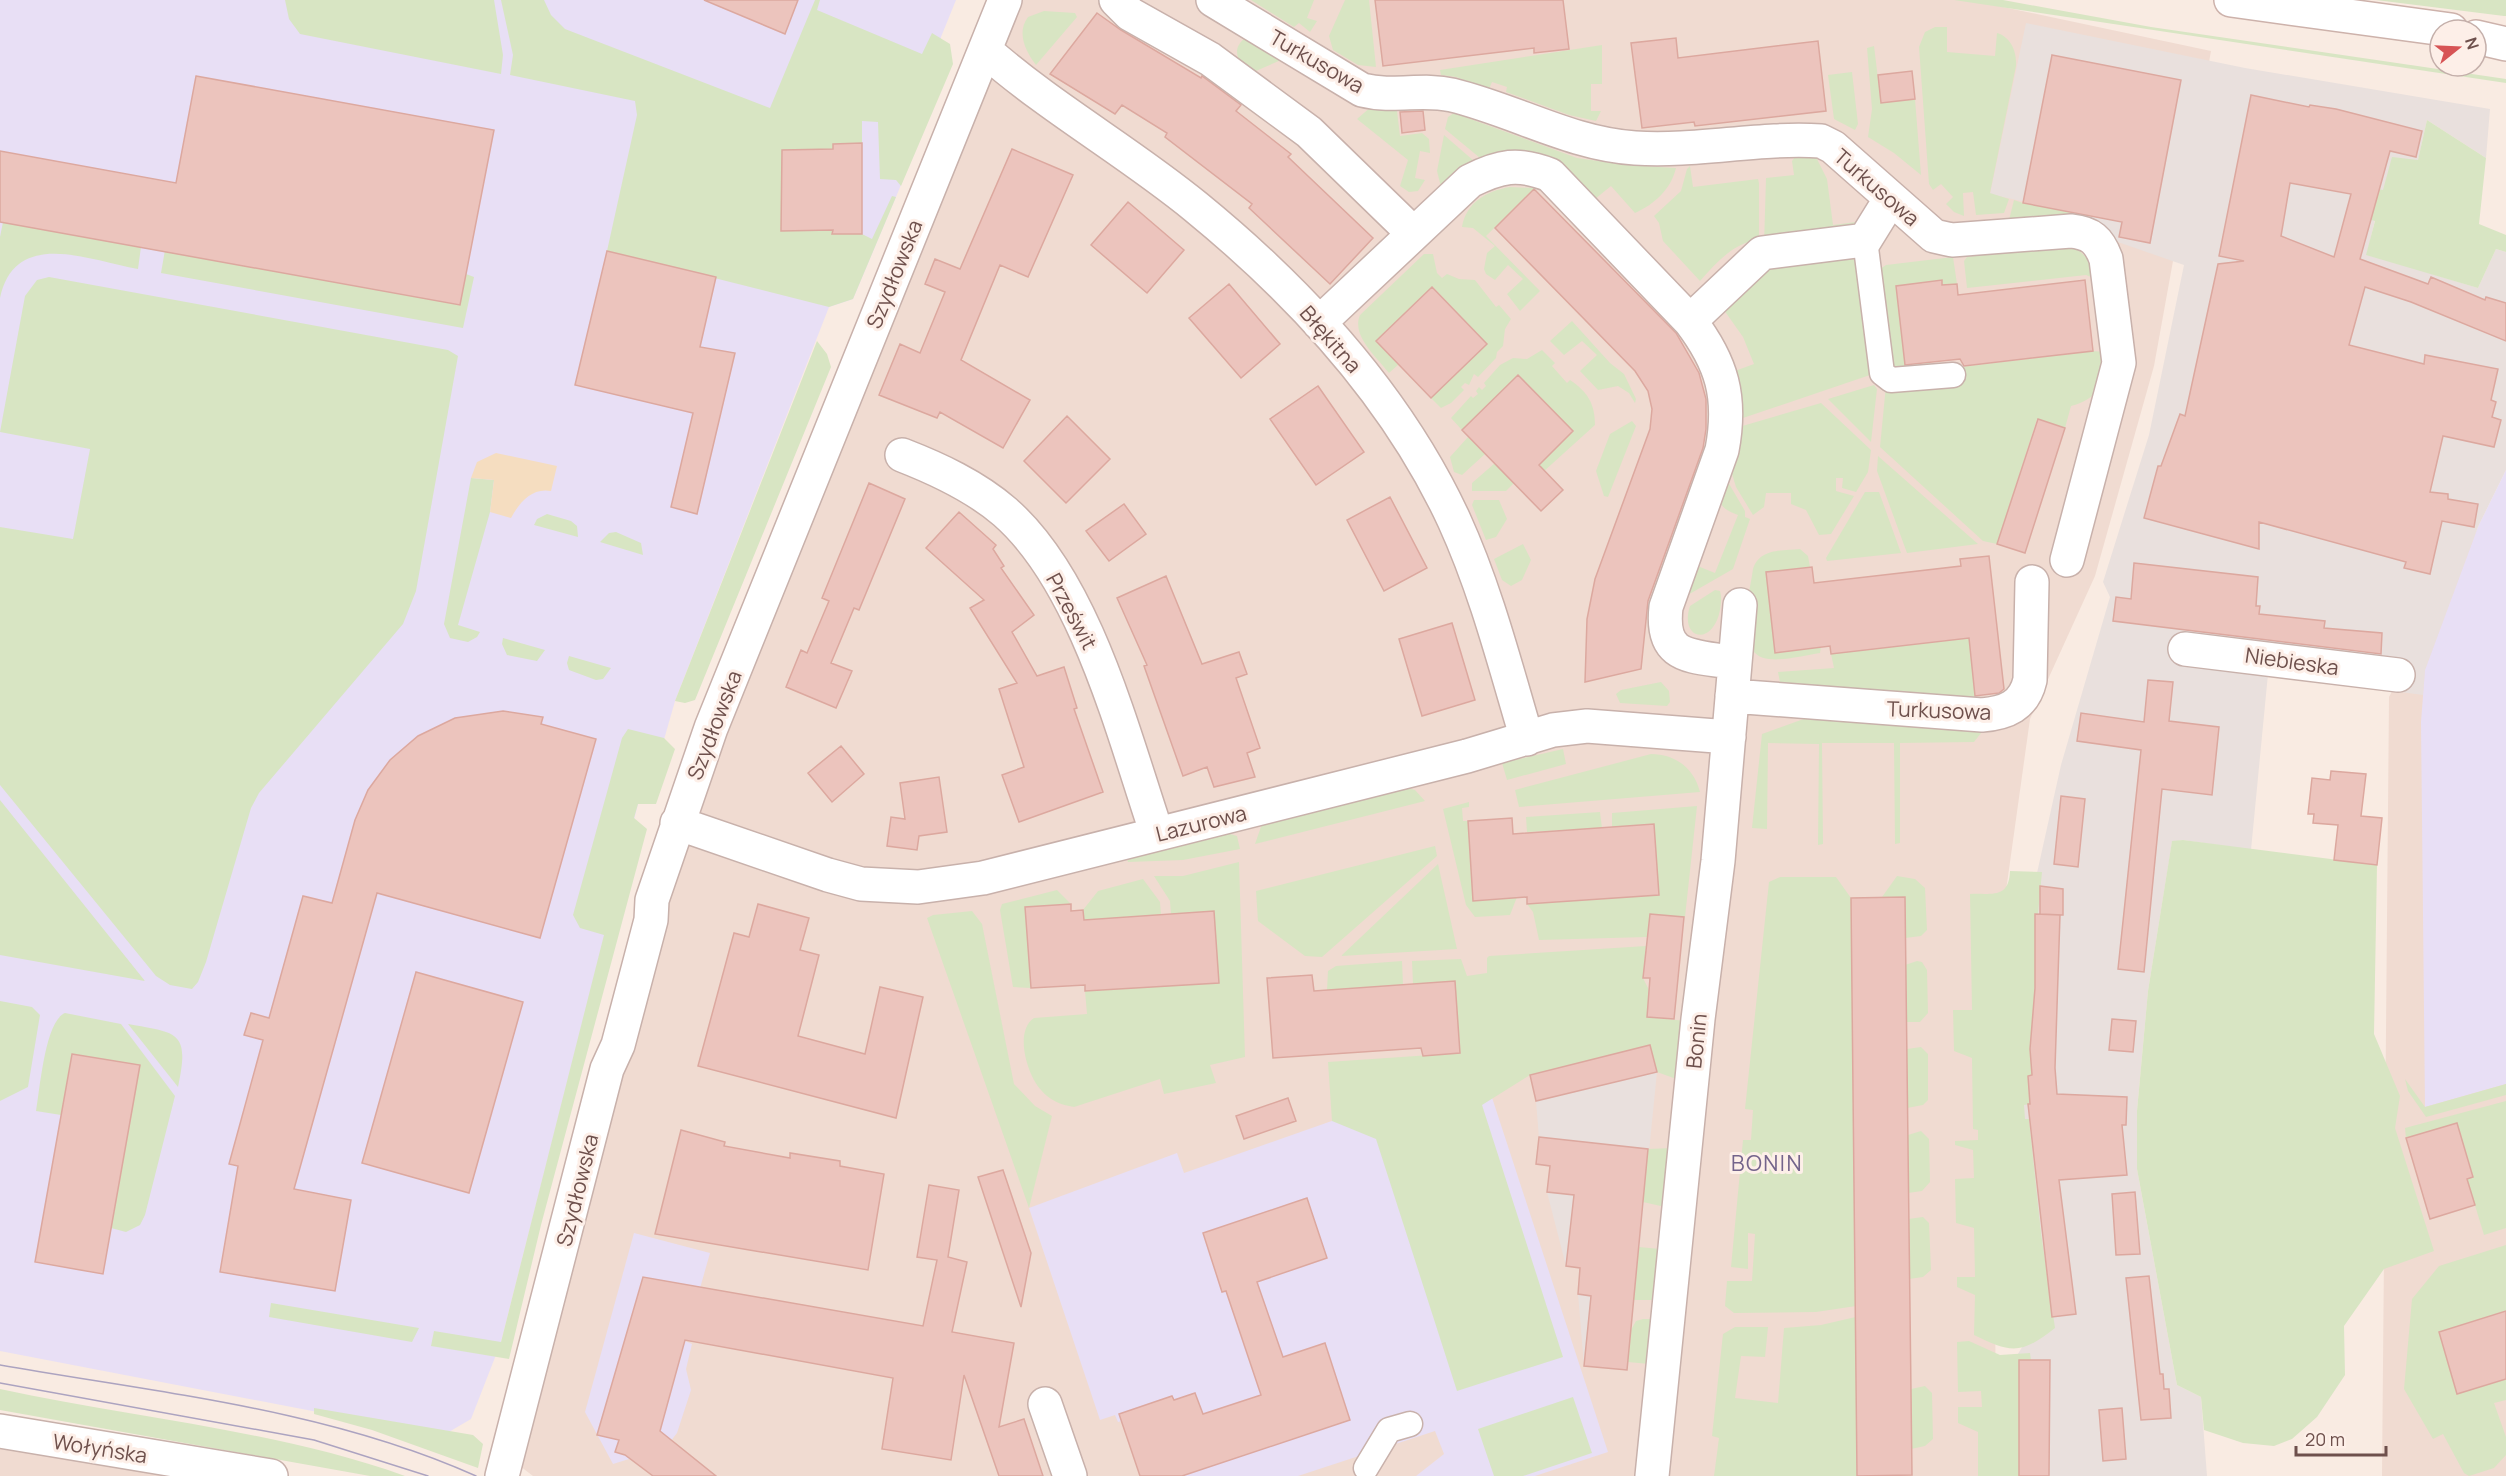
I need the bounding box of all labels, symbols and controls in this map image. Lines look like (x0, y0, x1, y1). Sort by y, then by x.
north arrow (2428, 18, 2488, 78)
street label: Turkusowa (1265, 23, 1369, 99)
text: N (2460, 34, 2485, 52)
street label: Turkusowa (1828, 142, 1926, 232)
street label: Szydłowska (859, 215, 929, 333)
street label: Błękitna (1294, 299, 1368, 379)
street label: Prześwit (1040, 568, 1104, 654)
street label: Niebieska (2243, 641, 2341, 681)
street label: Szydłowska (680, 666, 748, 784)
street label: Turkusowa (1886, 694, 1992, 726)
street label: Lazurowa (1153, 798, 1249, 848)
street label: Bonin (1679, 1012, 1713, 1070)
street label: Szydłowska (549, 1131, 605, 1249)
district label: BONIN (1731, 1148, 1803, 1178)
scale bar (2296, 1419, 2386, 1457)
street label: Wołyńska (51, 1427, 149, 1469)
text: 20 m (2305, 1427, 2345, 1451)

